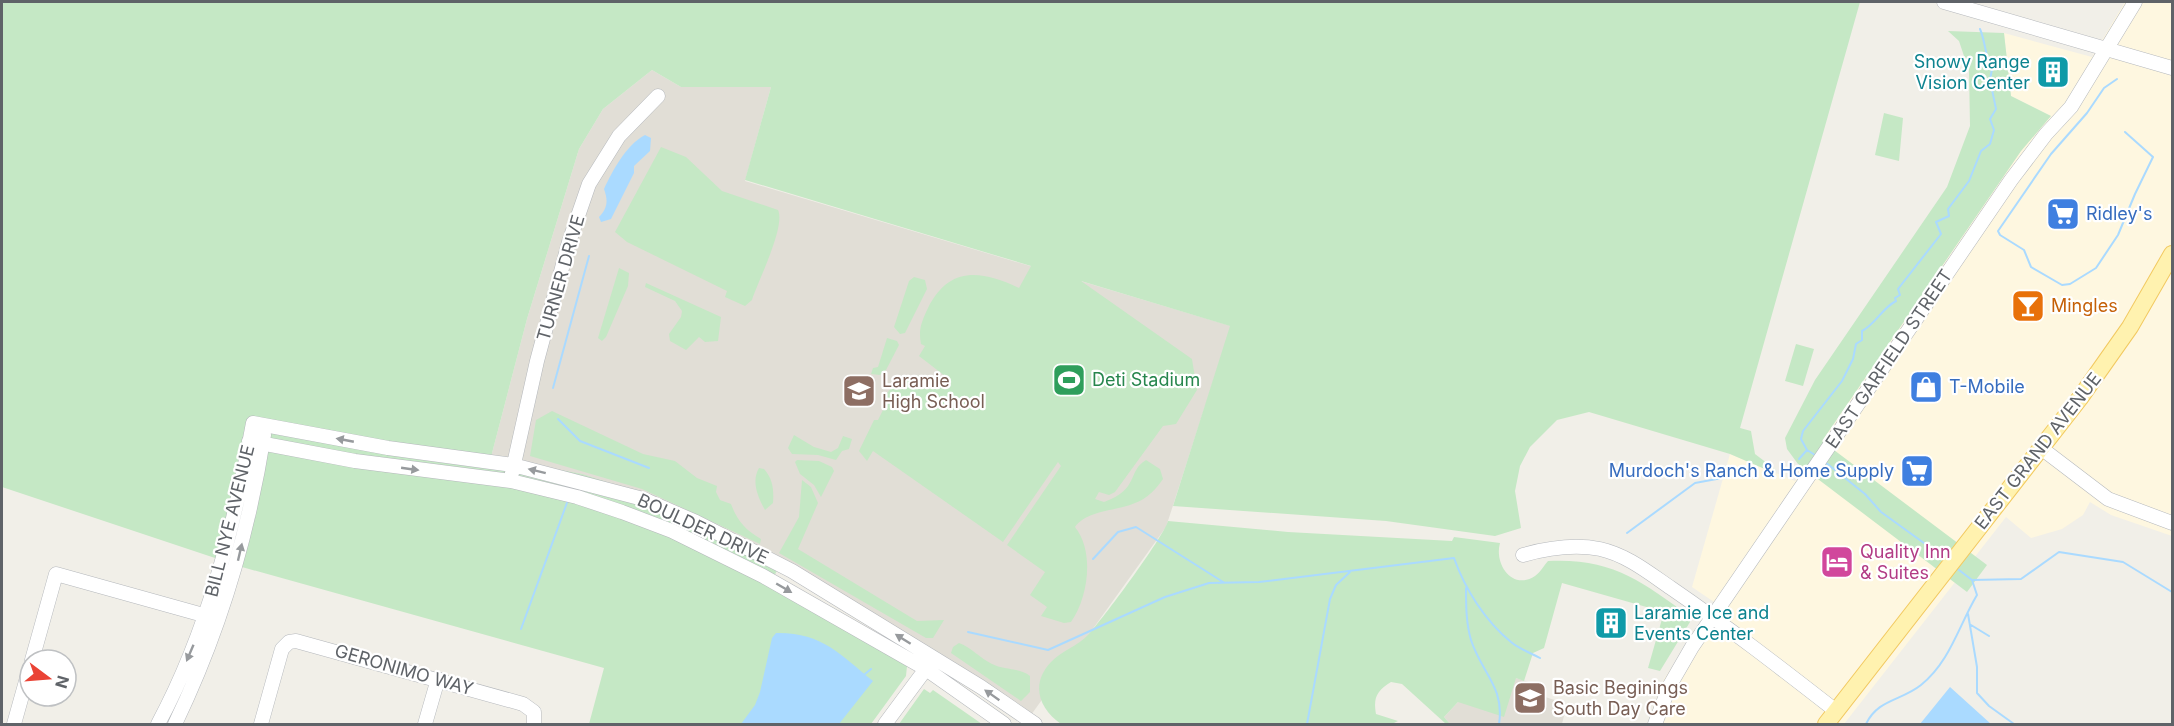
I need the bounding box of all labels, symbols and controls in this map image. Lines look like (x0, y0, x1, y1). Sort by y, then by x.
place label: Snowy Range Vision Center (1914, 51, 2030, 93)
building icon: Snowy Range Vision Center (2035, 54, 2071, 90)
supermarket icon: Ridley's (2045, 196, 2081, 232)
place label: Ridley's (2086, 203, 2152, 224)
street label: TURNER DRIVE (532, 212, 589, 343)
street label: EAST GARFIELD STREET (1821, 265, 1956, 452)
bar icon: Mingles (2010, 288, 2046, 324)
place label: Mingles (2051, 295, 2118, 316)
sports icon: Deti Stadium (1051, 362, 1087, 398)
street label: EAST GRAND AVENUE (1970, 368, 2105, 533)
place label: Deti Stadium (1092, 369, 1200, 390)
shop icon: T-Mobile (1908, 369, 1944, 405)
place label: Laramie High School (882, 370, 985, 412)
school or university icon: Laramie High School (841, 373, 877, 409)
place label: T-Mobile (1949, 376, 2025, 397)
one-way arrow (335, 436, 354, 445)
street label: BILL NYE AVENUE (200, 443, 259, 599)
supermarket icon: Murdoch's Ranch & Home Supply (1899, 453, 1935, 489)
place label: Murdoch's Ranch & Home Supply (1609, 460, 1894, 481)
one-way arrow (401, 465, 420, 474)
one-way arrow (528, 465, 546, 475)
street label: BOULDER DRIVE (634, 489, 772, 568)
place label: Quality Inn & Suites (1860, 541, 1951, 583)
one-way arrow (235, 543, 245, 562)
hotel icon: Quality Inn & Suites (1819, 544, 1855, 580)
one-way arrow (776, 583, 793, 593)
place label: Laramie Ice and Events Center (1634, 602, 1769, 644)
building icon: Laramie Ice and Events Center (1593, 605, 1629, 641)
one-way arrow (895, 633, 911, 644)
street label: GERONIMO WAY (332, 640, 476, 699)
one-way arrow (185, 645, 194, 662)
north arrow (18, 648, 78, 708)
text: N (51, 674, 74, 691)
place label: Basic Beginings South Day Care (1553, 677, 1688, 719)
school or university icon: Basic Beginings South Day Care (1512, 680, 1548, 716)
one-way arrow (984, 690, 1000, 701)

